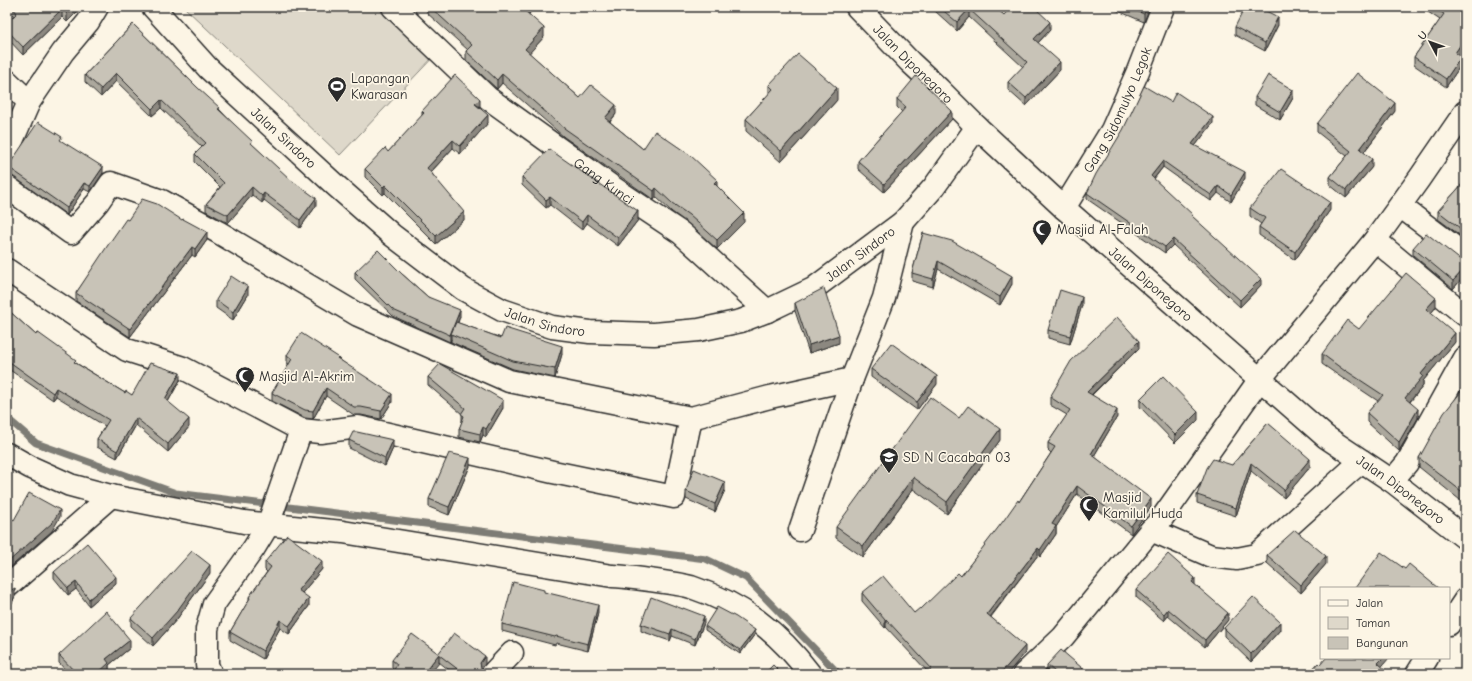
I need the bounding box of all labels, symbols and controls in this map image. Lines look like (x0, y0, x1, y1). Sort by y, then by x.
street label: Jalan Diponegoro (869, 21, 957, 107)
north arrow (1410, 22, 1450, 62)
text: U (1416, 29, 1430, 43)
street label: Gang Sidomulyo Legok (1080, 45, 1156, 176)
place label: Lapangan Kwarasan (351, 70, 410, 103)
sports icon: Lapangan Kwarasan (326, 75, 348, 103)
street label: Jalan Sindoro (247, 104, 319, 172)
street label: Gang Kunci (570, 154, 637, 208)
mosque icon: Masjid Al-Falah (1031, 218, 1053, 246)
place label: Masjid Al-Falah (1056, 221, 1148, 238)
street label: Jalan Sindoro (822, 223, 899, 286)
street label: Jalan Diponegoro (1105, 243, 1196, 325)
street label: Jalan Sindoro (502, 304, 586, 340)
mosque icon: Masjid Al-Akrim (234, 365, 256, 393)
place label: Masjid Al-Akrim (259, 368, 354, 385)
school or university icon: SD N Cacaban 03 (878, 446, 900, 474)
place label: SD N Cacaban 03 (903, 449, 1011, 466)
street label: Jalan Diponegoro (1353, 452, 1448, 528)
place label: Masjid Kamilul Huda (1103, 489, 1183, 522)
mosque icon: Masjid Kamilul Huda (1078, 494, 1100, 522)
legend (1320, 587, 1450, 659)
text: Jalan (1356, 596, 1383, 610)
text: Taman (1356, 616, 1390, 630)
text: Bangunan (1356, 636, 1408, 650)

